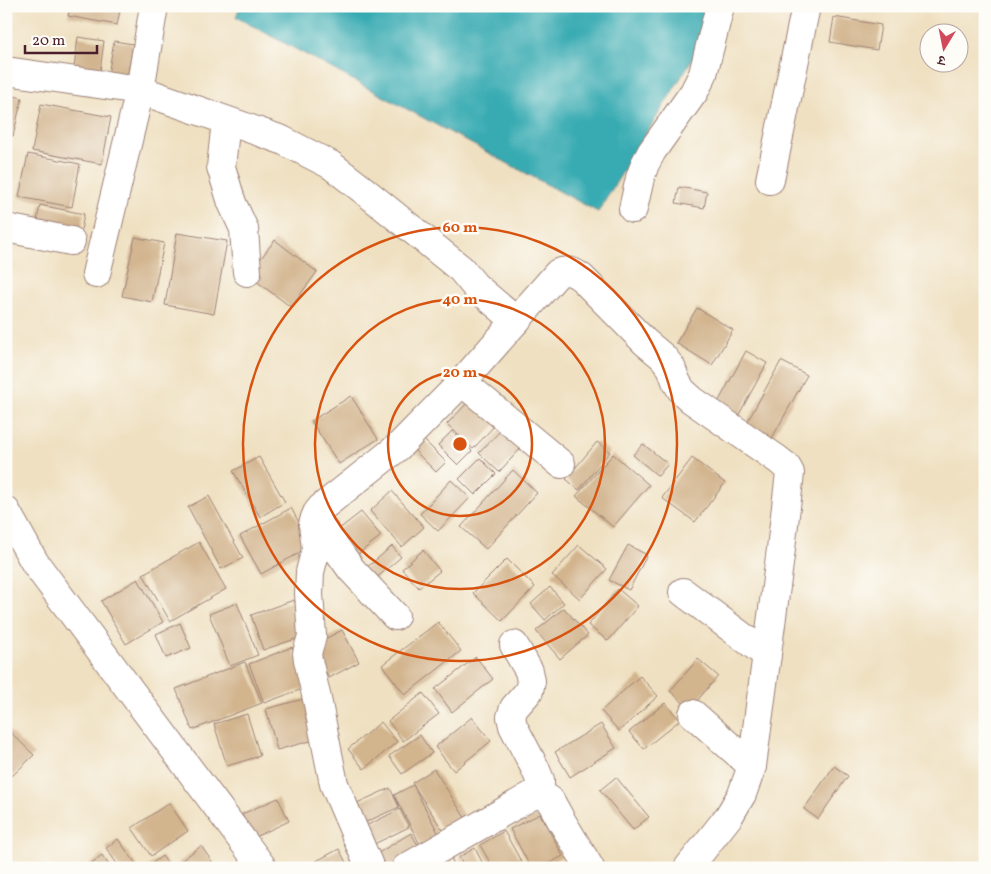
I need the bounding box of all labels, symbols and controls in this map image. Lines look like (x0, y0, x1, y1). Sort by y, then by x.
scale bar (25, 22, 98, 54)
north arrow (918, 22, 968, 72)
text: 20 m (32, 31, 65, 52)
text: उ (936, 49, 948, 69)
text: 60 m (443, 218, 478, 239)
text: 40 m (442, 290, 478, 311)
text: 20 m (443, 363, 478, 384)
centre of rings (451, 435, 469, 453)

